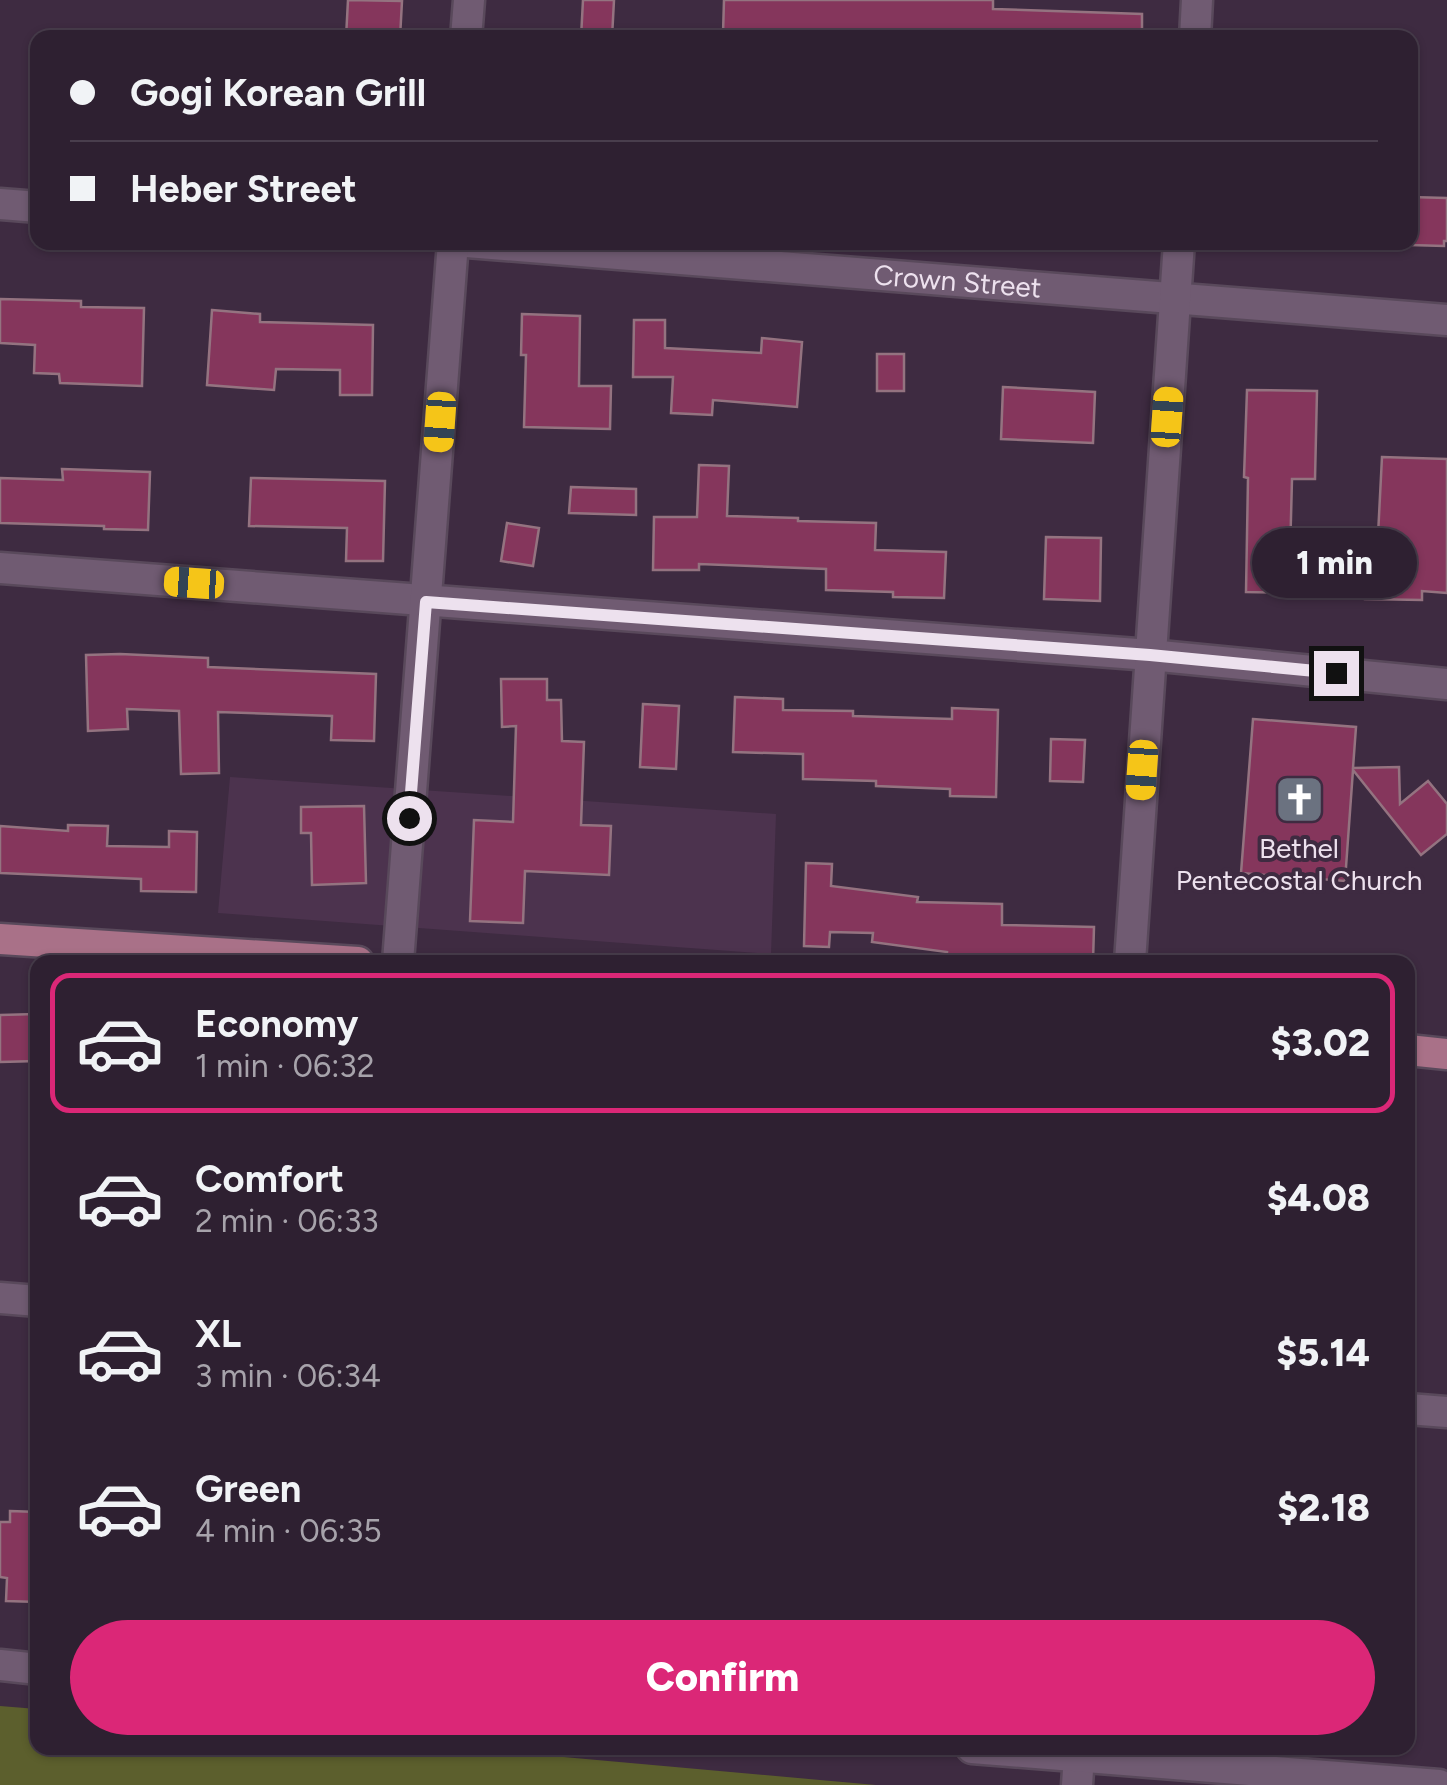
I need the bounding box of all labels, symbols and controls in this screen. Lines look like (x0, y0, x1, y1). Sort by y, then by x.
text: Gogi Korean Grill (130, 70, 426, 116)
text: Heber Street (130, 166, 357, 212)
street label: Crown Street (872, 257, 1043, 305)
car (1150, 386, 1184, 448)
car (423, 391, 457, 453)
callout: 1 min (1254, 528, 1418, 598)
text: 1 min (1296, 544, 1373, 582)
car (163, 566, 225, 600)
route end (1314, 651, 1359, 696)
car (1125, 739, 1159, 801)
church icon: Bethel Pentecostal Church (1273, 774, 1325, 826)
route start (387, 796, 432, 841)
place label: Bethel Pentecostal Church (1176, 831, 1422, 897)
icon: car (75, 998, 165, 1088)
text: Economy (195, 1001, 358, 1047)
text: $3.02 (1271, 1020, 1370, 1066)
text: 1 min · 06:32 (195, 1047, 375, 1085)
icon: car (75, 1153, 165, 1243)
text: Comfort (195, 1156, 344, 1202)
text: $4.08 (1267, 1175, 1370, 1221)
text: 2 min · 06:33 (195, 1202, 379, 1240)
icon: car (75, 1308, 165, 1398)
text: XL (195, 1311, 241, 1357)
text: $5.14 (1276, 1330, 1370, 1376)
text: 3 min · 06:34 (195, 1357, 381, 1395)
icon: car (75, 1463, 165, 1553)
text: Green (195, 1466, 301, 1512)
text: $2.18 (1277, 1485, 1370, 1531)
text: 4 min · 06:35 (195, 1512, 382, 1550)
button: Confirm (70, 1620, 1375, 1735)

